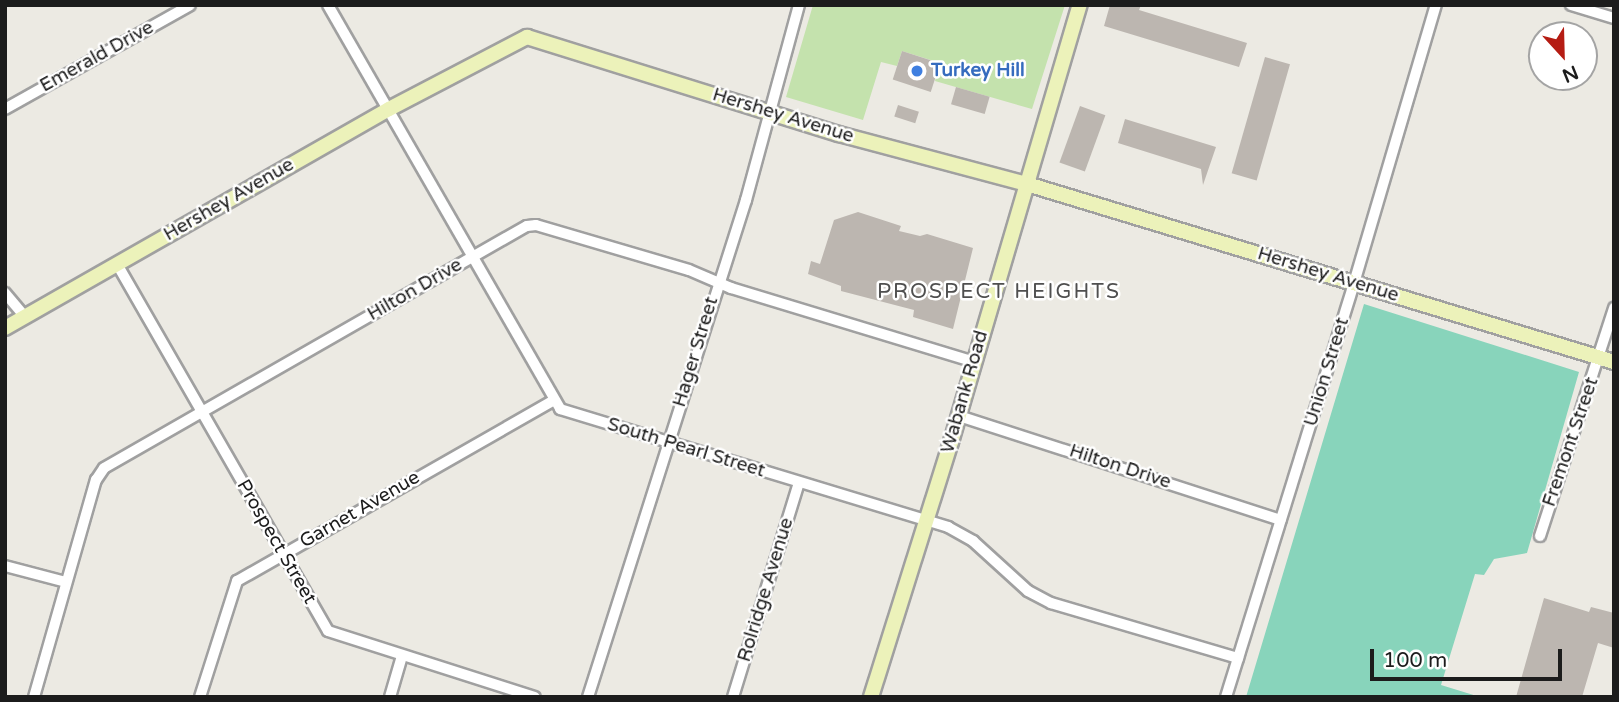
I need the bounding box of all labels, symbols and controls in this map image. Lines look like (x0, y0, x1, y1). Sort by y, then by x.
street label: Emerald Drive (36, 16, 158, 98)
north arrow (1528, 21, 1598, 91)
place label: Turkey Hill (931, 60, 1025, 82)
text: N (1559, 61, 1581, 87)
marker: Turkey Hill (909, 63, 925, 79)
street label: Hershey Avenue (710, 84, 856, 148)
street label: Hershey Avenue (160, 153, 298, 247)
street label: Hershey Avenue (1255, 243, 1401, 307)
street label: Hilton Drive (364, 254, 466, 326)
district label: PROSPECT HEIGHTS (879, 279, 1119, 305)
street label: Hager Street (668, 294, 724, 410)
street label: Union Street (1300, 315, 1354, 429)
street label: Wabank Road (937, 328, 993, 456)
street label: Fremont Street (1538, 374, 1604, 510)
street label: South Pearl Street (604, 413, 768, 483)
street label: Hilton Drive (1066, 440, 1174, 494)
street label: Garnet Avenue (296, 466, 424, 554)
street label: Prospect Street (231, 476, 321, 608)
street label: Rolridge Avenue (733, 515, 799, 665)
scale bar (1374, 636, 1566, 680)
text: 100 m (1383, 648, 1447, 673)

